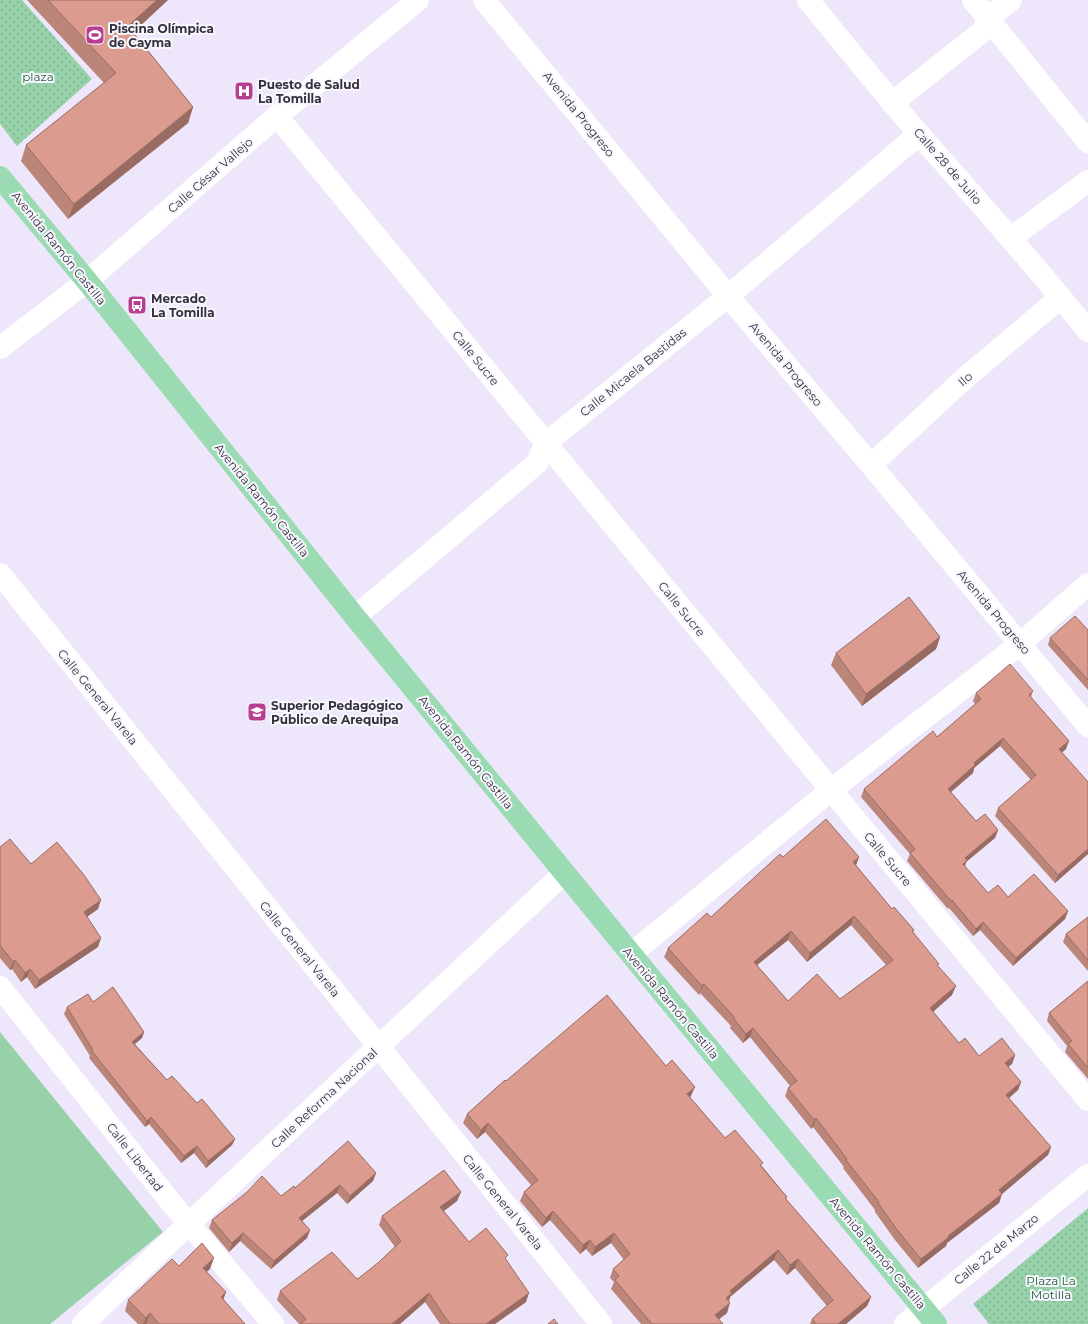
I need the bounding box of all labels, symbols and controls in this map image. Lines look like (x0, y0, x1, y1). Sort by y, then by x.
place label: Piscina Olímpica de Cayma (109, 21, 214, 50)
sports icon: Piscina Olímpica de Cayma (84, 24, 106, 46)
street label: Avenida Progreso (540, 68, 618, 160)
park label: plaza (22, 69, 54, 84)
place label: Puesto de Salud La Tomilla (258, 77, 360, 106)
hospital icon: Puesto de Salud La Tomilla (233, 80, 255, 102)
street label: Calle 28 de Julio (911, 125, 985, 207)
street label: Calle César Vallejo (164, 134, 256, 216)
street label: Avenida Ramón Castilla (9, 188, 109, 308)
place label: Mercado La Tomilla (151, 291, 215, 320)
bus stop icon: Mercado La Tomilla (126, 294, 148, 316)
street label: Avenida Progreso (746, 319, 826, 409)
street label: Calle Micaela Bastidas (577, 324, 689, 420)
street label: Calle Sucre (449, 327, 503, 389)
street label: Ilo (955, 369, 975, 389)
street label: Avenida Ramón Castilla (212, 440, 312, 560)
street label: Avenida Progreso (954, 567, 1034, 657)
street label: Calle Sucre (655, 578, 709, 640)
street label: Calle General Varela (55, 646, 141, 748)
street label: Avenida Ramón Castilla (416, 692, 516, 812)
place label: Superior Pedagógico Público de Arequipa (271, 698, 403, 727)
school or university icon: Superior Pedagógico Público de Arequipa (246, 701, 268, 723)
street label: Calle Sucre (861, 829, 915, 889)
street label: Calle General Varela (257, 898, 343, 1000)
street label: Avenida Ramón Castilla (620, 944, 722, 1062)
street label: Calle Reforma Nacional (268, 1045, 380, 1151)
street label: Calle Libertad (104, 1120, 166, 1194)
street label: Calle General Varela (460, 1151, 546, 1253)
street label: Avenida Ramón Castilla (827, 1194, 929, 1312)
street label: Calle 22 de Marzo (951, 1210, 1041, 1288)
park label: Plaza La Motilla (1026, 1273, 1076, 1302)

